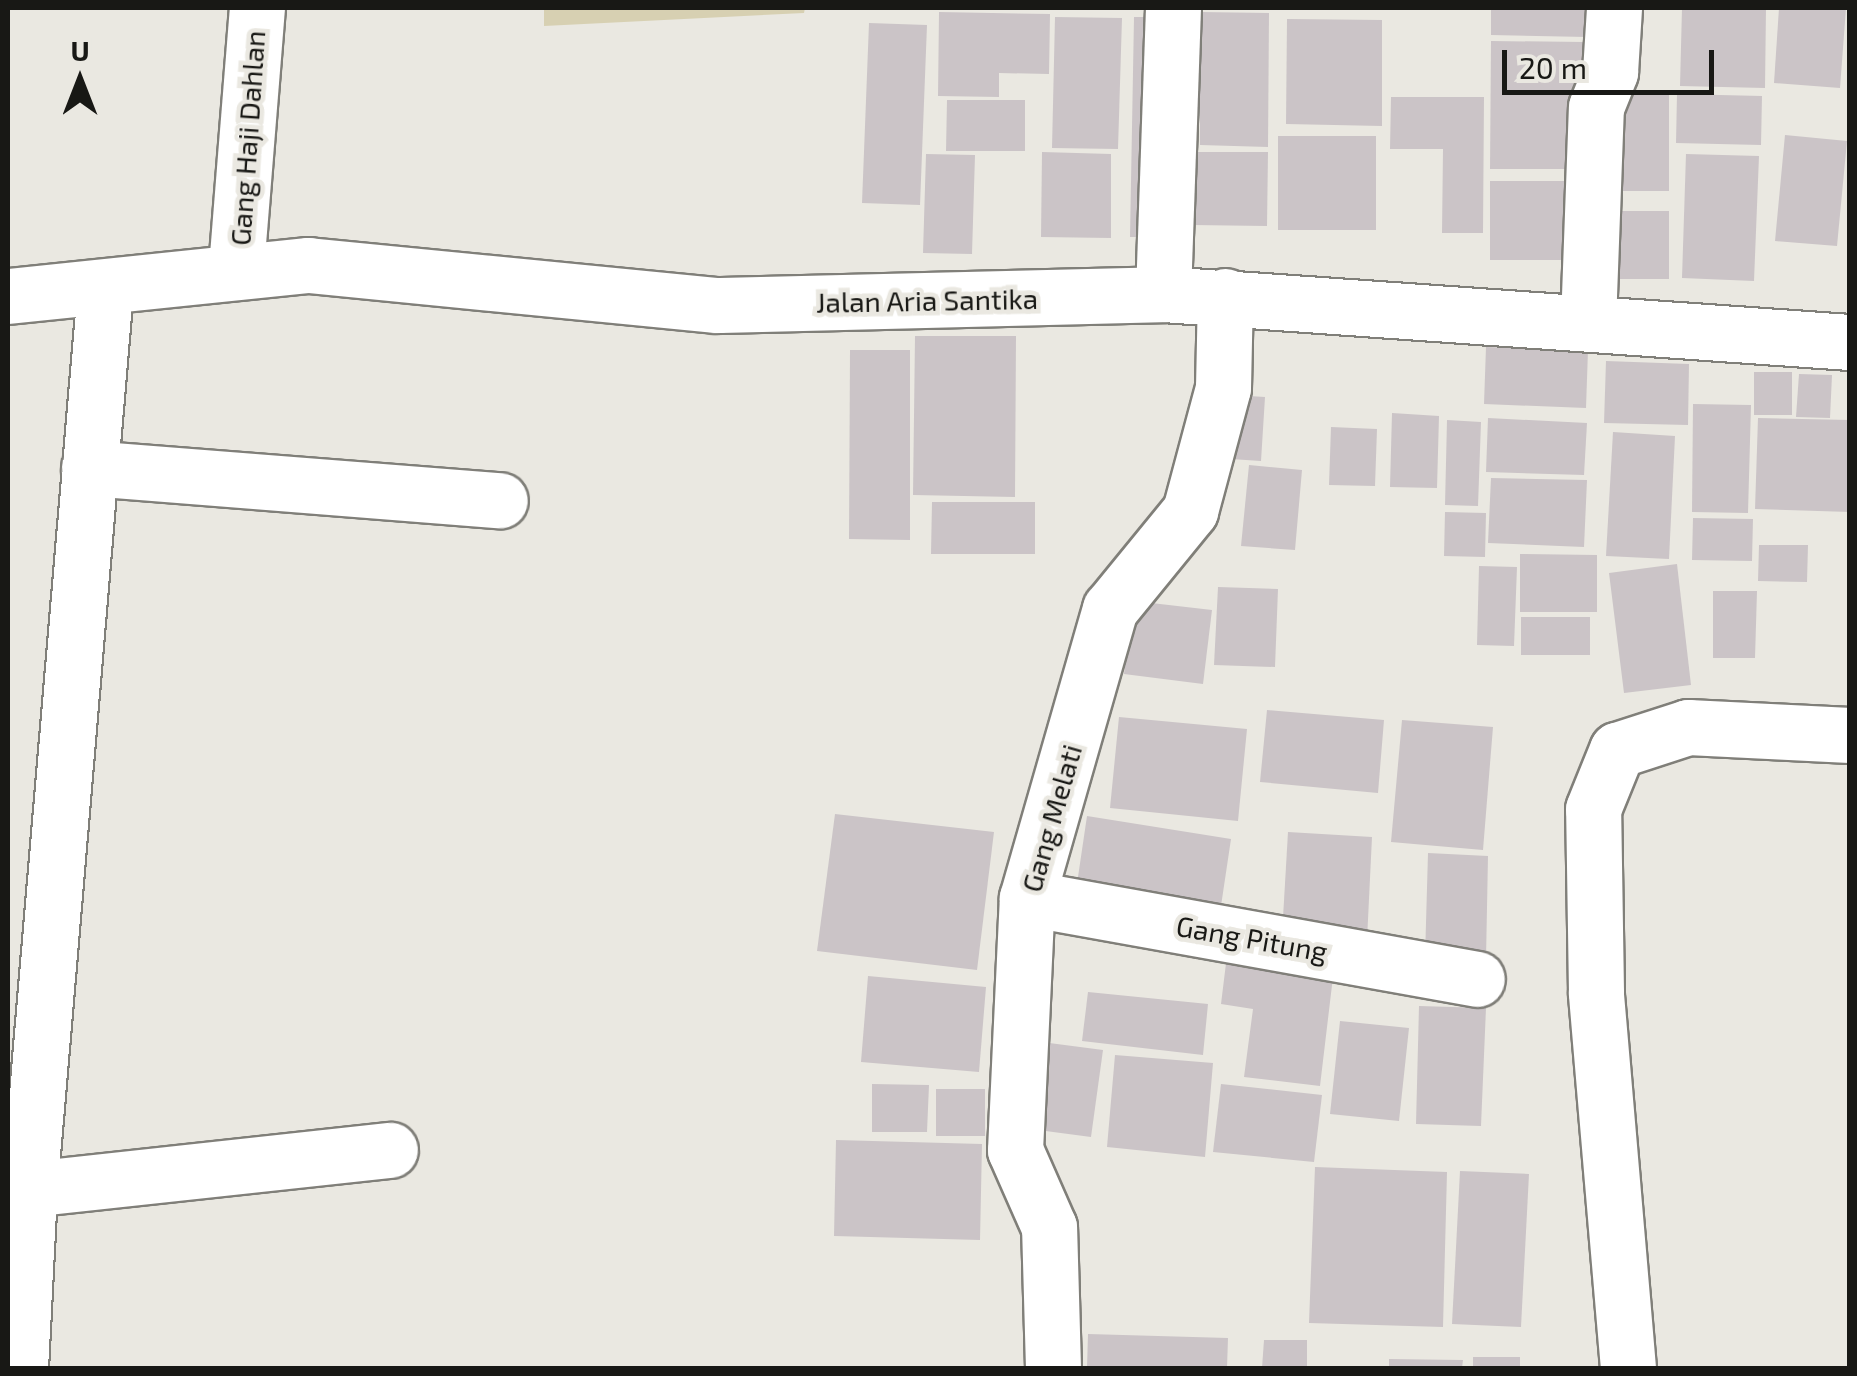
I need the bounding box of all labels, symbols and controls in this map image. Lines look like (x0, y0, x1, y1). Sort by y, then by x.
street label: Gang Haji Dahlan (223, 29, 271, 247)
north arrow (30, 30, 130, 130)
scale bar (1507, 30, 1720, 92)
text: U (70, 33, 90, 67)
text: 20 m (1519, 49, 1587, 85)
street label: Jalan Aria Santika (815, 281, 1039, 319)
street label: Gang Melati (1014, 740, 1088, 896)
street label: Gang Pitung (1174, 908, 1330, 968)

